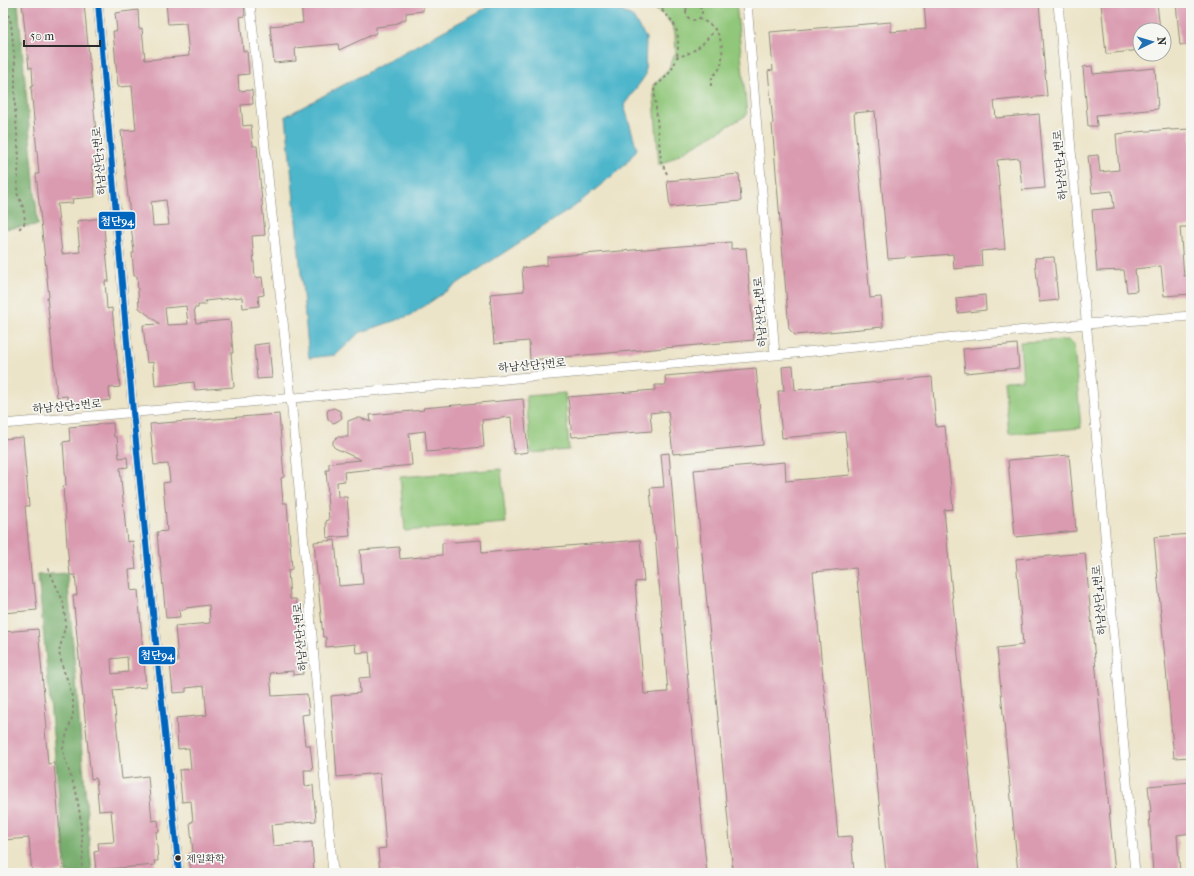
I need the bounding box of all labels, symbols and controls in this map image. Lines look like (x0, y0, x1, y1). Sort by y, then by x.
scale bar (24, 22, 100, 48)
north arrow (1132, 22, 1172, 62)
text: 50 m (30, 29, 54, 43)
text: N (1155, 36, 1168, 47)
street label: 하남산단3번로 (90, 126, 109, 196)
street label: 하남산단4번로 (1051, 129, 1070, 201)
line badge: 첨단94 (98, 211, 136, 230)
text: 첨단94 (100, 215, 134, 228)
street label: 하남산단4번로 (752, 276, 769, 347)
street label: 하남산단3번로 (497, 356, 567, 375)
street label: 하남산단2번로 (32, 397, 103, 416)
street label: 하남산단4번로 (1090, 564, 1109, 636)
street label: 하남산단3번로 (291, 602, 310, 672)
line badge: 첨단94 (138, 646, 176, 665)
text: 첨단94 (140, 649, 174, 662)
marker: 제일화학 (173, 853, 183, 863)
place label: 제일화학 (186, 853, 225, 865)

